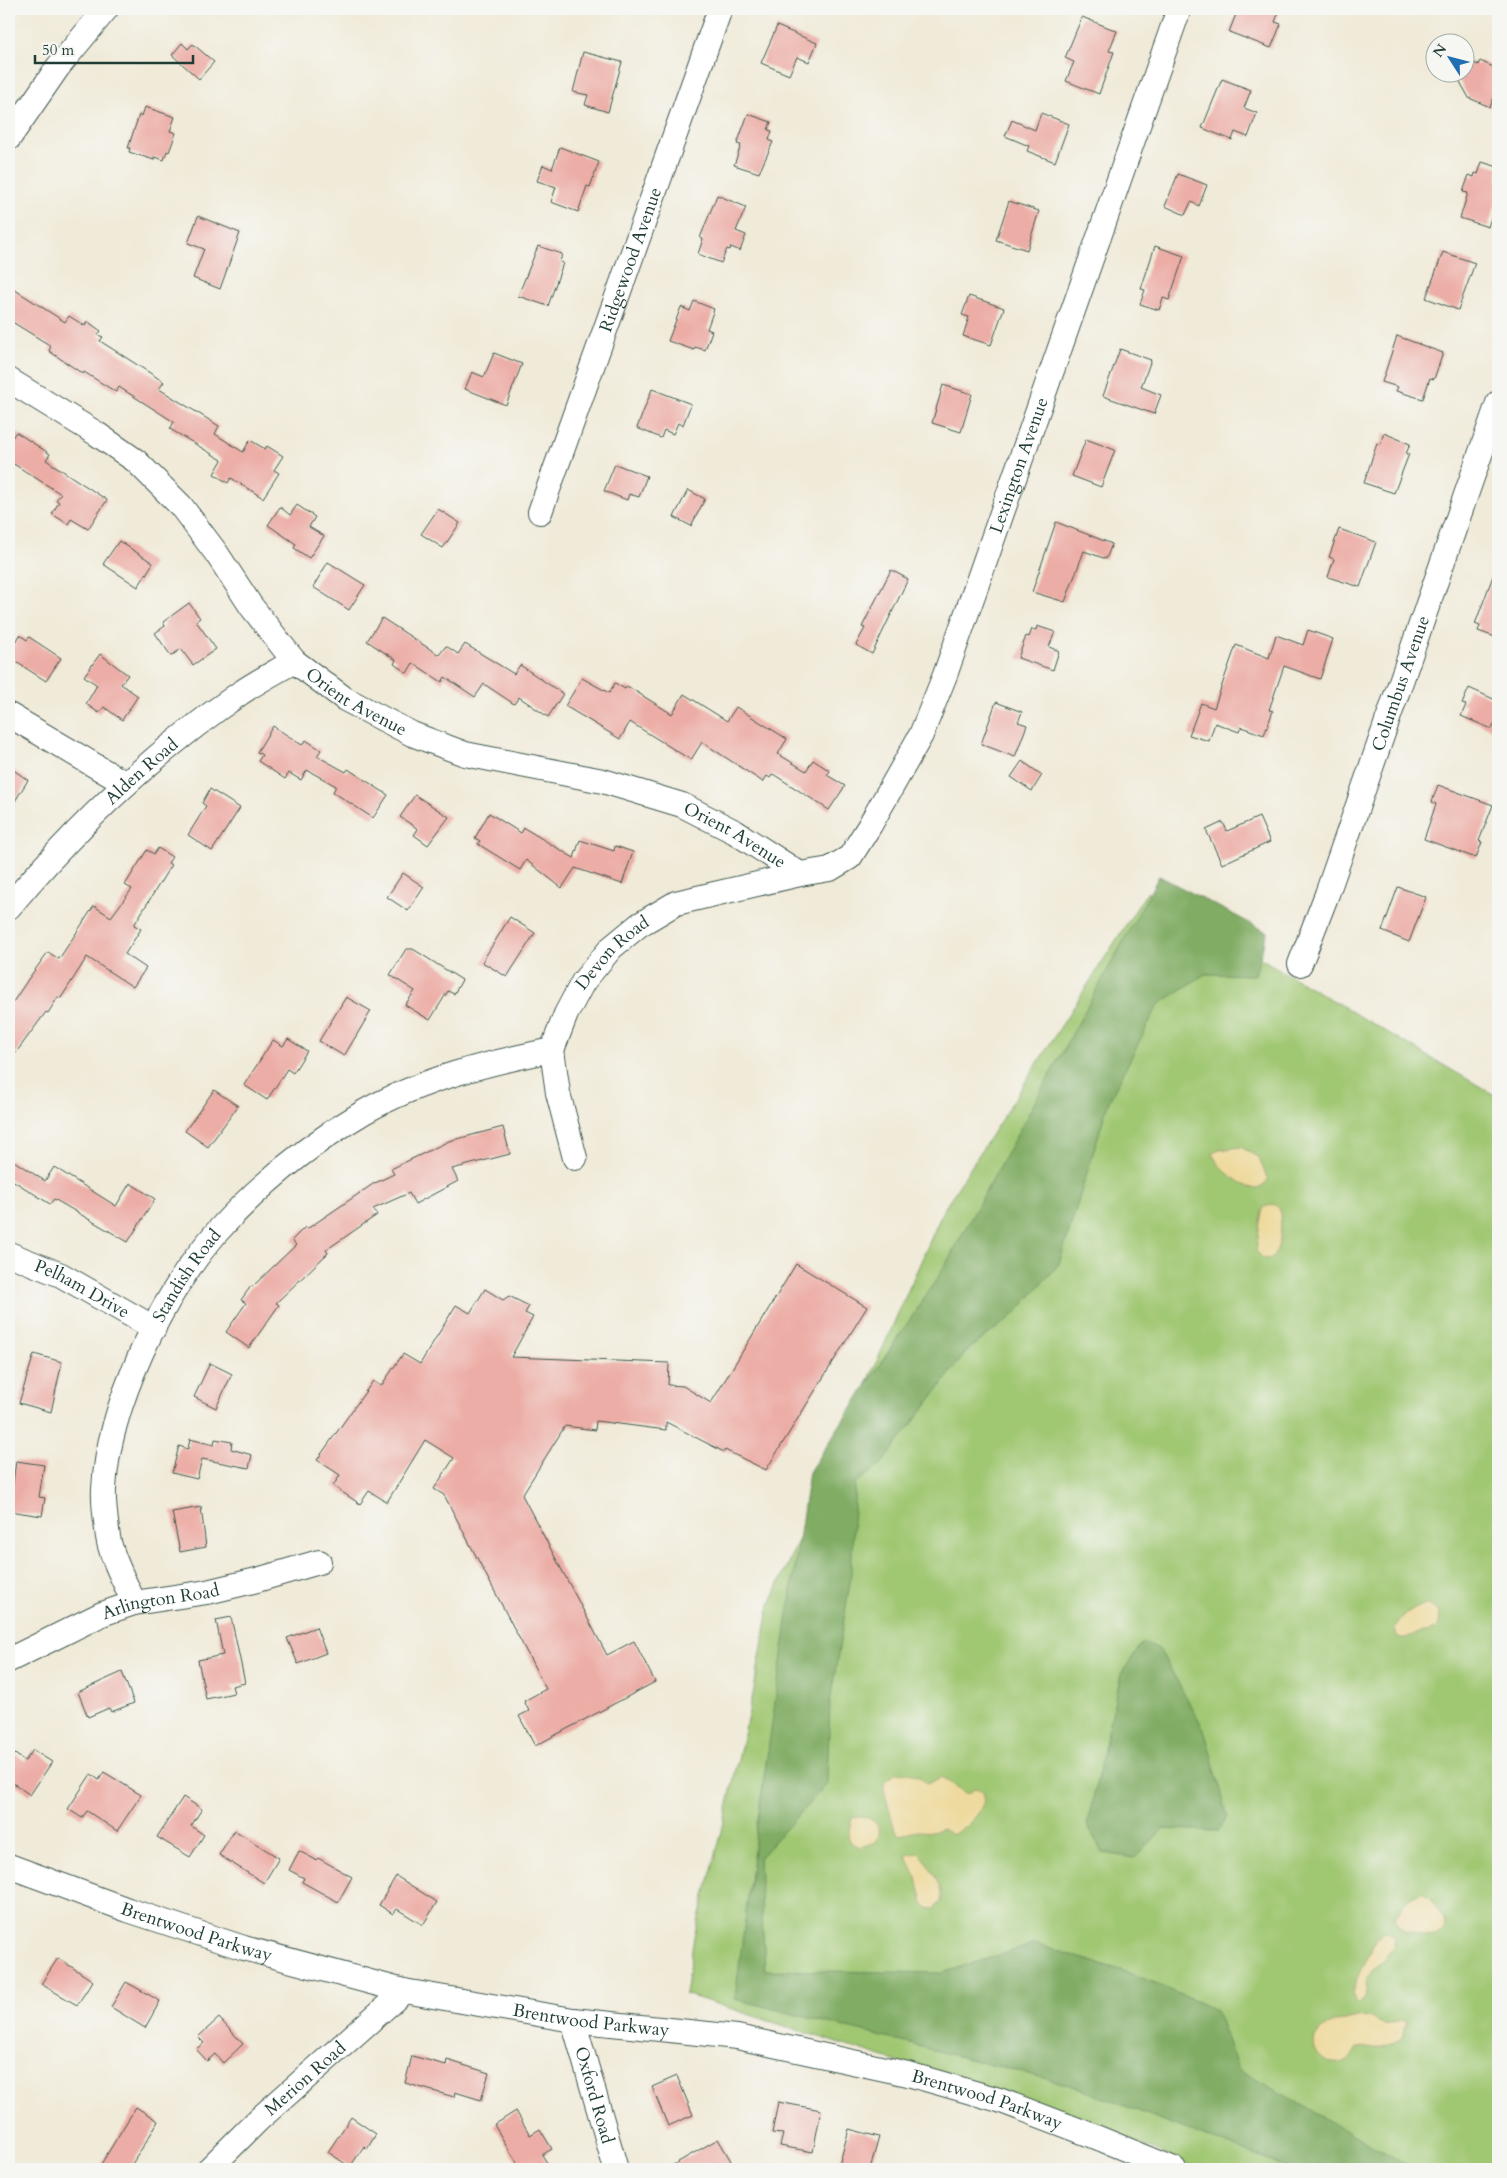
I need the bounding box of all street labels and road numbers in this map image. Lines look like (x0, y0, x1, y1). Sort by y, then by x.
street label: Ridgewood Avenue (593, 184, 668, 336)
street label: Lexington Avenue (984, 394, 1055, 537)
street label: Columbus Avenue (1366, 612, 1436, 755)
street label: Orient Avenue (300, 662, 411, 742)
street label: Alden Road (100, 732, 184, 810)
street label: Orient Avenue (679, 796, 791, 875)
street label: Devon Road (570, 910, 654, 995)
street label: Standish Road (147, 1223, 227, 1327)
street label: Pelham Drive (31, 1254, 134, 1325)
street label: Arlington Road (99, 1577, 222, 1626)
street label: Brentwood Parkway (117, 1896, 275, 1968)
street label: Brentwood Parkway (511, 1998, 671, 2043)
street label: Merion Road (259, 2036, 352, 2122)
street label: Oxford Road (568, 2043, 620, 2147)
street label: Brentwood Parkway (909, 2064, 1067, 2136)

